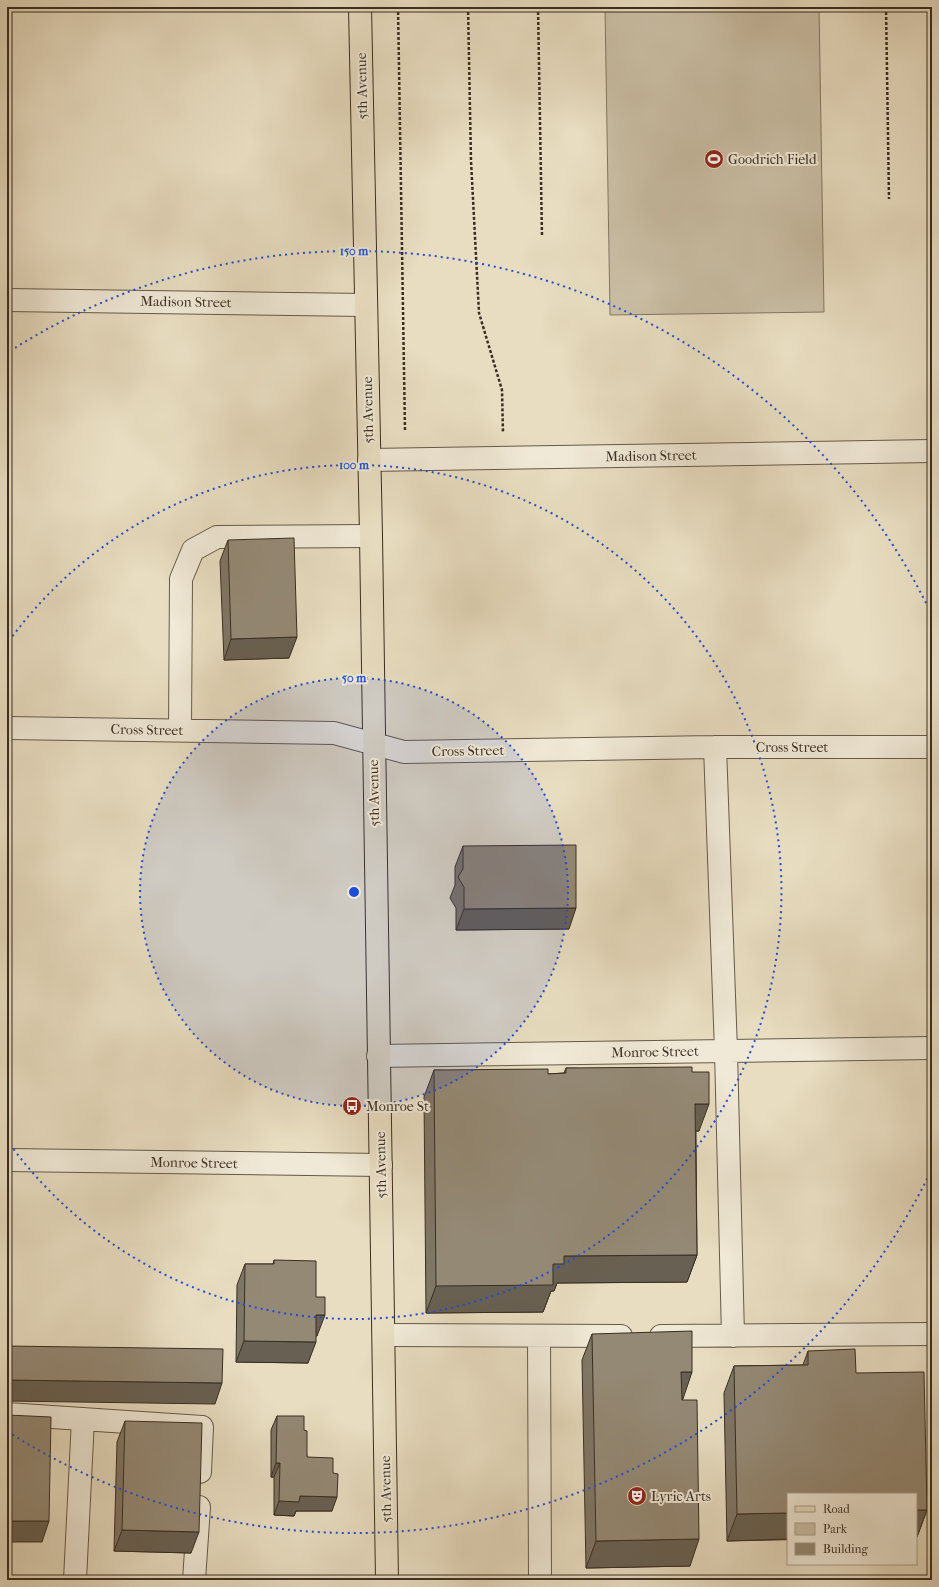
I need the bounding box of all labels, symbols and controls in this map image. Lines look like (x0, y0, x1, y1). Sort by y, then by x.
street label: 5th Avenue (353, 52, 371, 120)
sports icon: Goodrich Field (703, 148, 725, 170)
place label: Goodrich Field (728, 151, 817, 168)
text: 150 m (340, 244, 369, 258)
street label: Madison Street (140, 293, 232, 311)
street label: 5th Avenue (359, 376, 377, 444)
street label: Madison Street (605, 447, 697, 465)
text: 100 m (339, 458, 370, 472)
text: 50 m (342, 671, 367, 685)
street label: Cross Street (111, 721, 183, 739)
street label: Cross Street (756, 739, 828, 756)
street label: Cross Street (432, 742, 504, 760)
street label: 5th Avenue (365, 759, 383, 827)
centre of rings (347, 885, 361, 899)
street label: Monroe Street (611, 1043, 699, 1061)
bus stop icon: Monroe St (341, 1095, 363, 1117)
place label: Monroe St (366, 1098, 429, 1115)
street label: 5th Avenue (372, 1131, 390, 1199)
street label: Monroe Street (150, 1154, 238, 1172)
street label: 5th Avenue (377, 1455, 395, 1523)
theatre icon: Lyric Arts (626, 1485, 648, 1507)
place label: Lyric Arts (651, 1488, 711, 1505)
legend (787, 1493, 917, 1565)
text: Road (823, 1502, 850, 1516)
text: Park (823, 1522, 848, 1536)
text: Building (823, 1542, 868, 1556)

